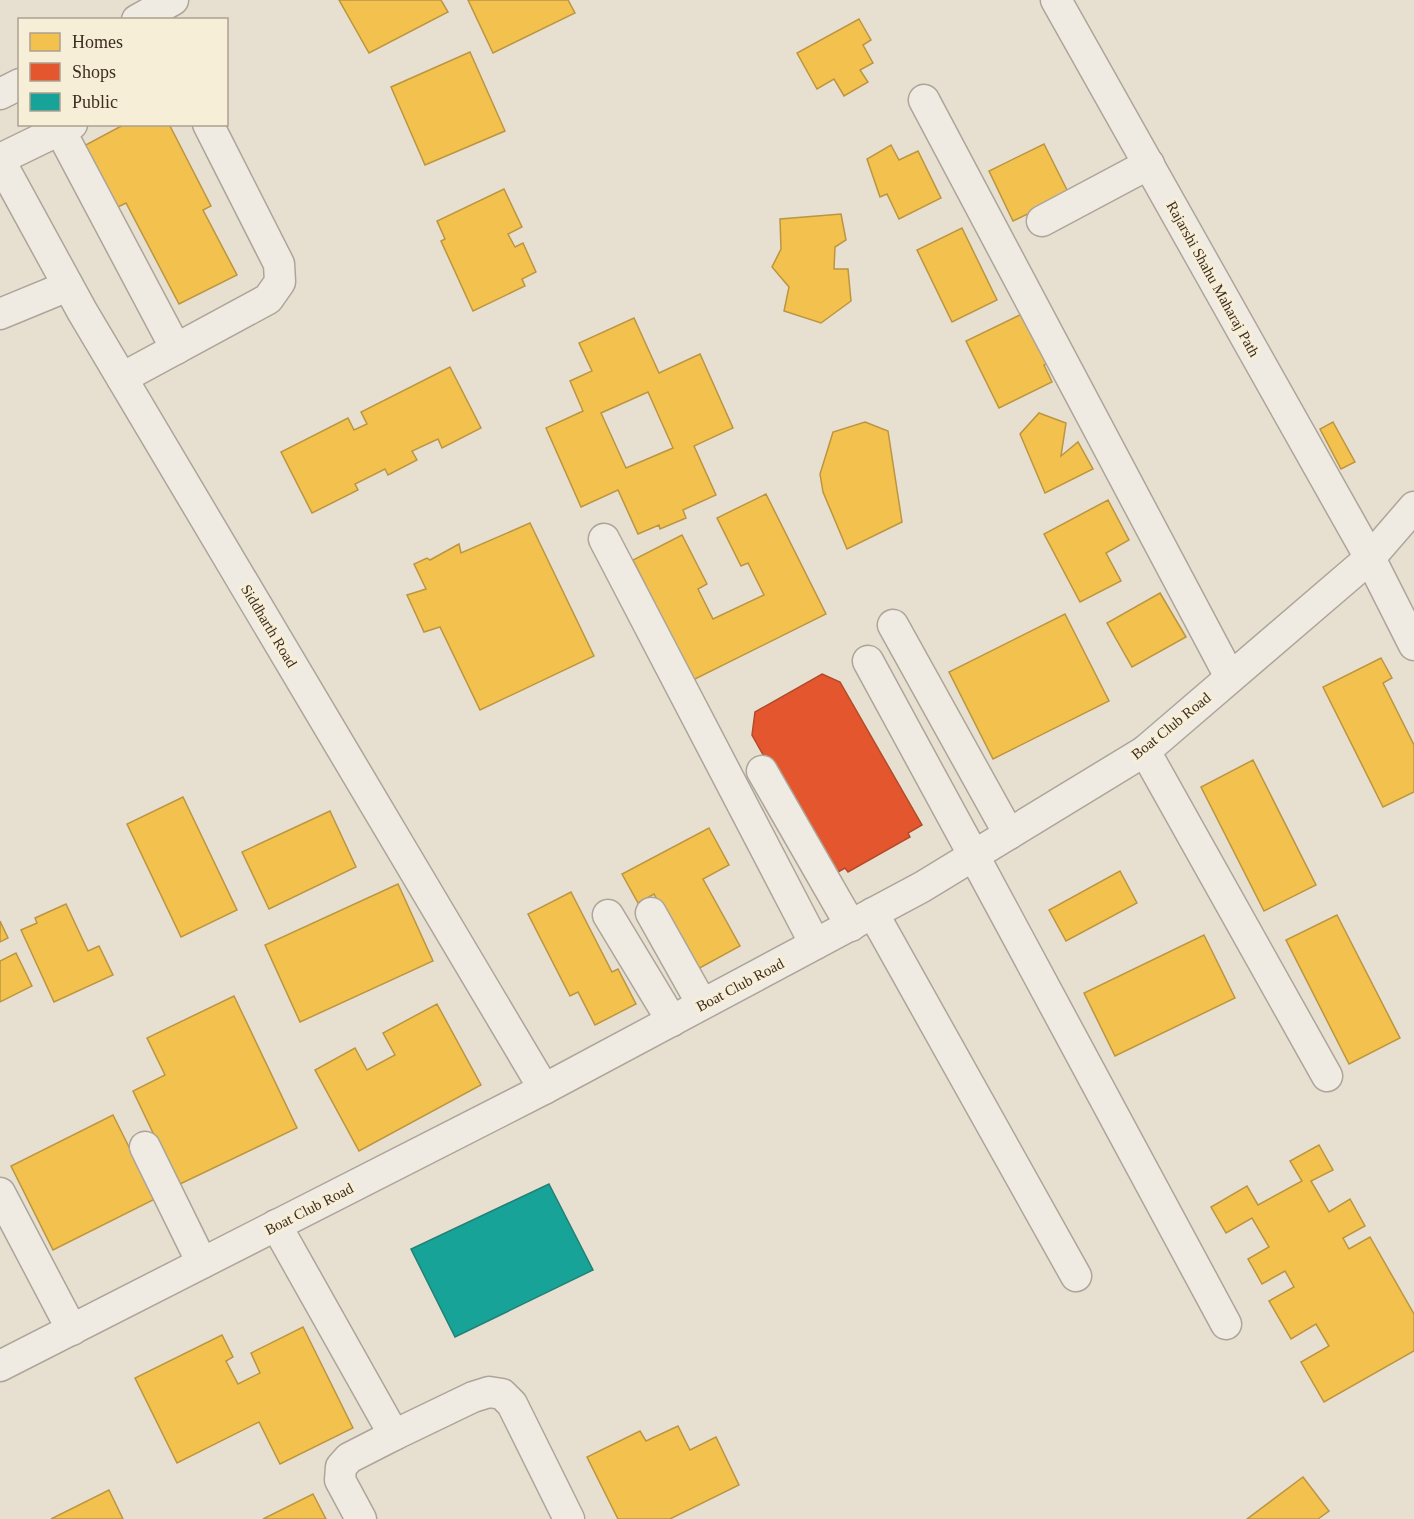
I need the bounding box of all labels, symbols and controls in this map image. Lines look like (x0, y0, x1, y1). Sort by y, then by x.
legend (18, 18, 228, 126)
text: Homes (72, 32, 123, 52)
text: Shops (72, 62, 116, 82)
text: Public (72, 92, 118, 112)
street label: Rajarshi Shahu Maharaj Path (1163, 198, 1263, 360)
street label: Siddharth Road (238, 582, 300, 671)
street label: Boat Club Road (1128, 689, 1214, 763)
street label: Boat Club Road (694, 955, 787, 1015)
street label: Boat Club Road (262, 1180, 356, 1238)

